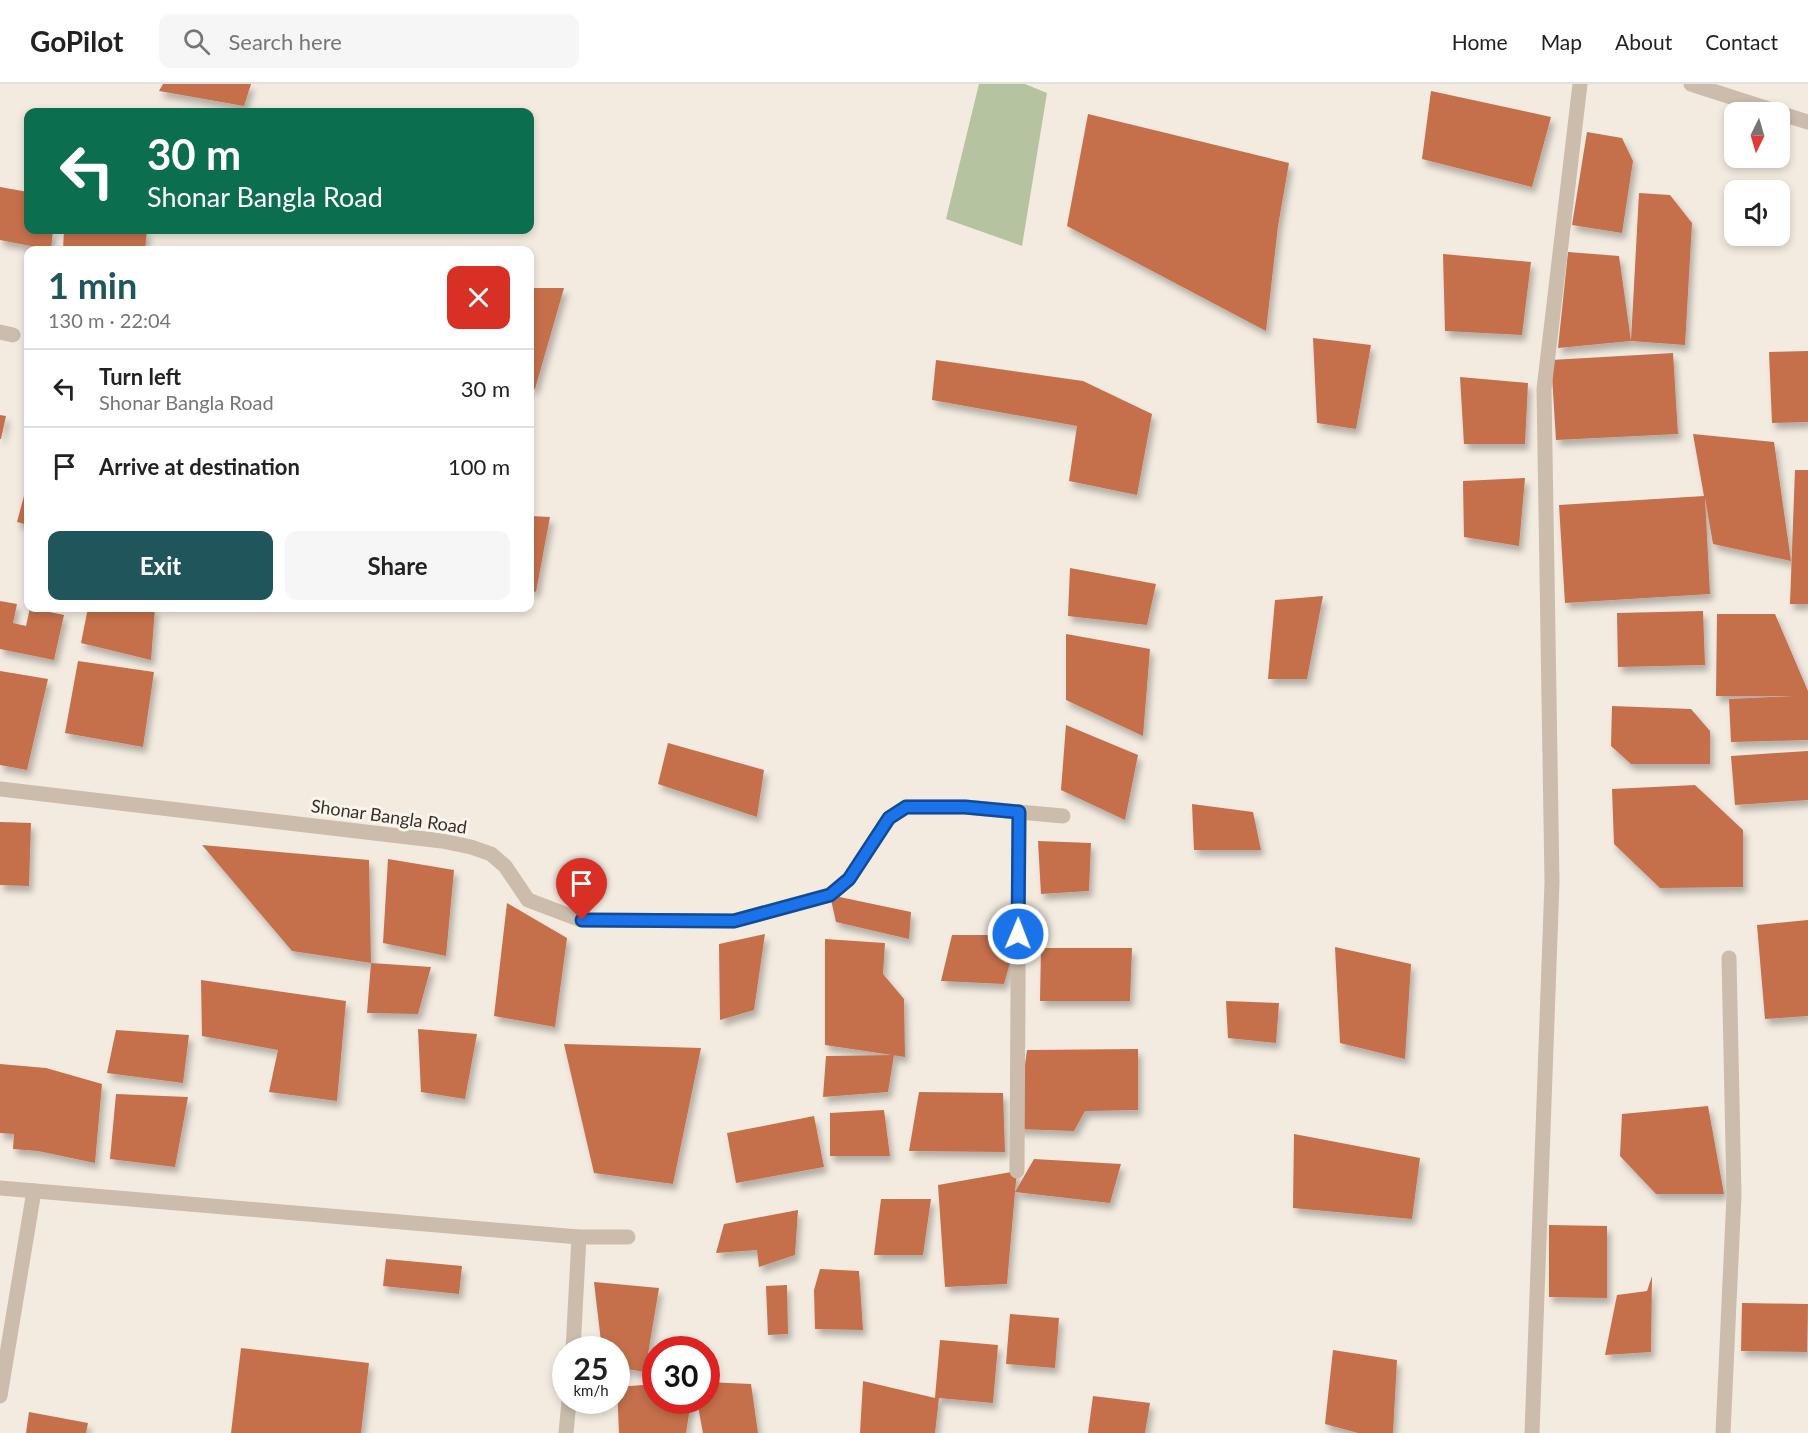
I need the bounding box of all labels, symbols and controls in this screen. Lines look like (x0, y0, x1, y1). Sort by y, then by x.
search box (159, 14, 579, 68)
text: GoPilot (30, 24, 123, 58)
icon: search (180, 25, 213, 58)
text: Search here (228, 28, 342, 55)
text: Home (1452, 29, 1508, 54)
text: Map (1541, 29, 1582, 54)
text: About (1615, 29, 1672, 54)
text: Contact (1705, 29, 1778, 54)
north arrow (1724, 102, 1790, 168)
map controls (1724, 102, 1790, 246)
text: 30 m (147, 129, 241, 179)
icon: left (48, 132, 126, 210)
text: Shonar Bangla Road (147, 180, 383, 213)
button: sound (1724, 180, 1790, 246)
text: 1 min (48, 263, 137, 307)
button: close (447, 266, 510, 329)
text: 130 m · 22:04 (48, 308, 171, 332)
text: Turn left (99, 363, 181, 390)
icon: left (48, 372, 81, 405)
text: 30 m (461, 375, 510, 402)
text: Shonar Bangla Road (99, 390, 274, 414)
icon: arrive (48, 450, 81, 483)
text: Arrive at destination (99, 453, 300, 480)
text: 100 m (448, 453, 510, 480)
button: Exit (48, 531, 273, 600)
button: Share (285, 531, 510, 600)
street label: Shonar Bangla Road (310, 794, 469, 838)
pin (556, 858, 607, 920)
icon: arrive (565, 867, 598, 900)
position arrow (986, 902, 1050, 966)
speed limit sign: 30 (642, 1336, 720, 1414)
text: 25 (574, 1350, 608, 1386)
text: km/h (573, 1381, 609, 1399)

